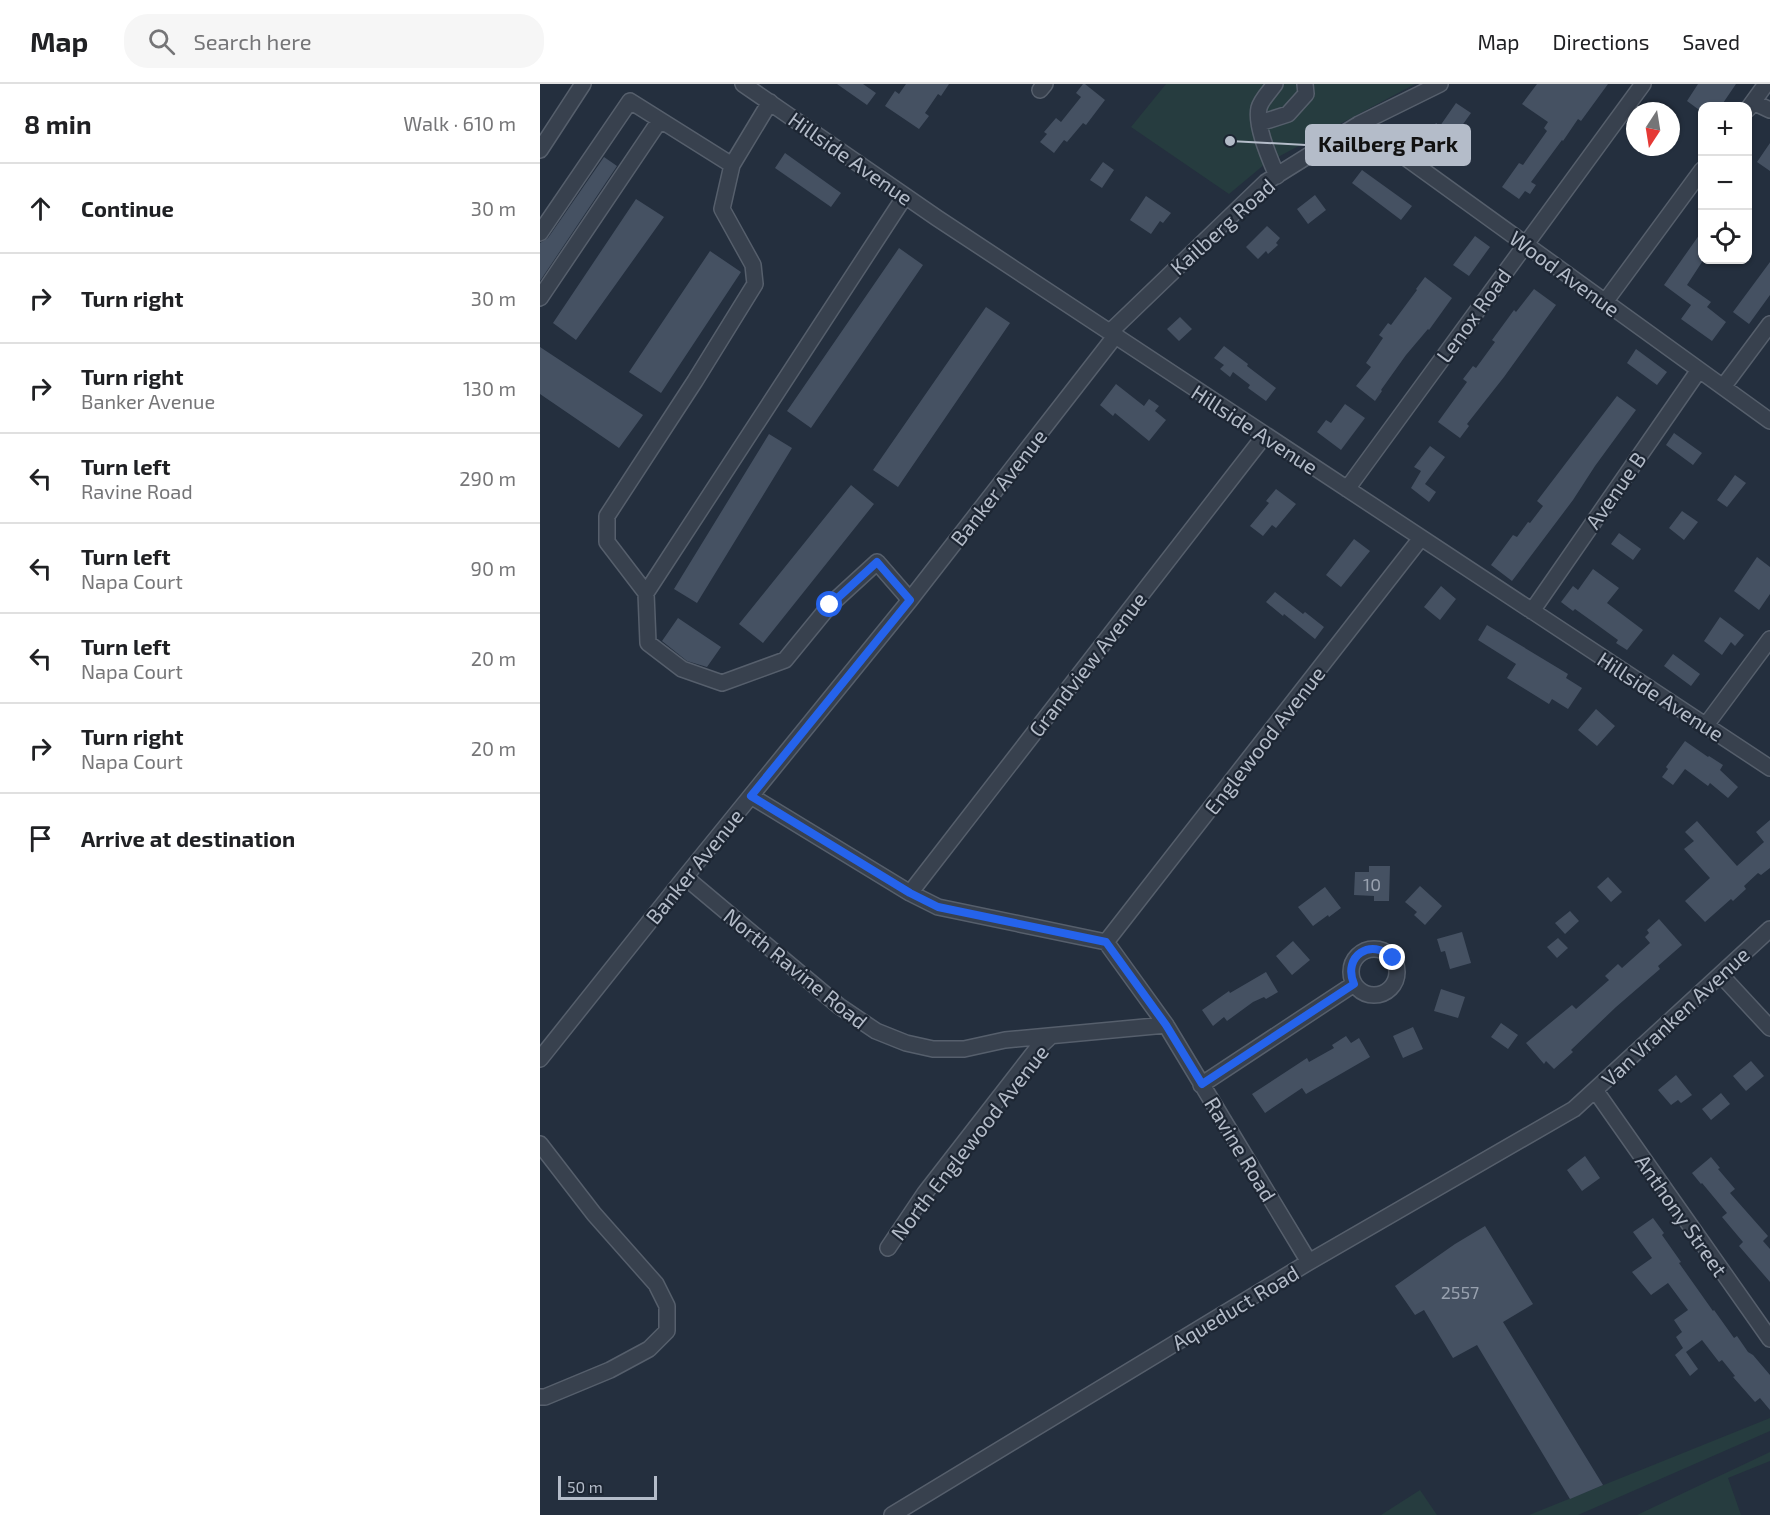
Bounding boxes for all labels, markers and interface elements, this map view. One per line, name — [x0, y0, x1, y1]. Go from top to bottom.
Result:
search box — [124, 14, 544, 68]
text: Map — [30, 24, 88, 58]
icon: search — [145, 25, 178, 58]
text: Search here — [193, 28, 312, 54]
text: Map — [1477, 29, 1520, 54]
text: Directions — [1553, 29, 1649, 54]
text: Saved — [1682, 29, 1740, 54]
north arrow — [1626, 102, 1680, 156]
map controls — [1698, 102, 1752, 264]
button: + — [1698, 102, 1752, 156]
street label: Hillside Avenue — [784, 106, 918, 210]
text: 8 min — [24, 108, 92, 139]
text: Walk · 610 m — [403, 111, 516, 135]
callout: Kailberg Park — [1306, 125, 1470, 165]
text: Kailberg Park — [1318, 130, 1459, 156]
button: − — [1698, 156, 1752, 210]
street label: Kailberg Road — [1165, 173, 1279, 279]
icon: ahead — [24, 192, 57, 225]
text: Continue — [81, 195, 174, 221]
text: 30 m — [471, 196, 516, 220]
button: locate — [1698, 210, 1752, 264]
street label: Wood Avenue — [1505, 225, 1625, 321]
street label: Lenox Road — [1431, 263, 1515, 367]
icon: right — [24, 282, 57, 315]
text: Turn right — [81, 285, 183, 311]
text: 30 m — [471, 286, 516, 310]
text: Turn right — [81, 363, 183, 389]
icon: right — [24, 372, 57, 405]
text: 130 m — [463, 376, 516, 400]
street label: Hillside Avenue — [1187, 379, 1323, 479]
text: Banker Avenue — [81, 389, 215, 413]
street label: Banker Avenue — [945, 424, 1051, 550]
street label: Avenue B — [1580, 447, 1650, 533]
text: Turn left — [81, 453, 170, 479]
icon: left — [24, 462, 57, 495]
text: 290 m — [459, 466, 516, 490]
text: Ravine Road — [81, 479, 193, 503]
text: Turn left — [81, 543, 170, 569]
icon: left — [24, 552, 57, 585]
text: 90 m — [471, 556, 516, 580]
text: Napa Court — [81, 569, 183, 593]
street label: Grandview Avenue — [1023, 587, 1151, 741]
route start — [816, 591, 842, 617]
text: Turn left — [81, 633, 170, 659]
icon: left — [24, 642, 57, 675]
text: 20 m — [471, 646, 516, 670]
street label: Hillside Avenue — [1593, 646, 1729, 746]
text: Napa Court — [81, 659, 183, 683]
street label: Englewood Avenue — [1198, 661, 1330, 819]
text: Turn right — [81, 723, 183, 749]
icon: right — [24, 732, 57, 765]
text: 20 m — [471, 736, 516, 760]
text: Napa Court — [81, 749, 183, 773]
street label: Banker Avenue — [640, 803, 748, 929]
icon: arrive — [24, 822, 57, 855]
text: Arrive at destination — [81, 825, 295, 851]
house number: 10 — [1363, 873, 1381, 895]
street label: North Ravine Road — [719, 902, 873, 1034]
street label: Van Vranken Avenue — [1596, 941, 1754, 1091]
route end — [1379, 944, 1405, 970]
street label: North Englewood Avenue — [885, 1039, 1053, 1245]
street label: Ravine Road — [1200, 1092, 1282, 1206]
street label: Anthony Street — [1631, 1149, 1733, 1281]
street label: Aqueduct Road — [1167, 1259, 1303, 1355]
house number: 2557 — [1441, 1281, 1479, 1303]
scale bar — [558, 1473, 657, 1500]
text: 50 m — [567, 1477, 603, 1496]

